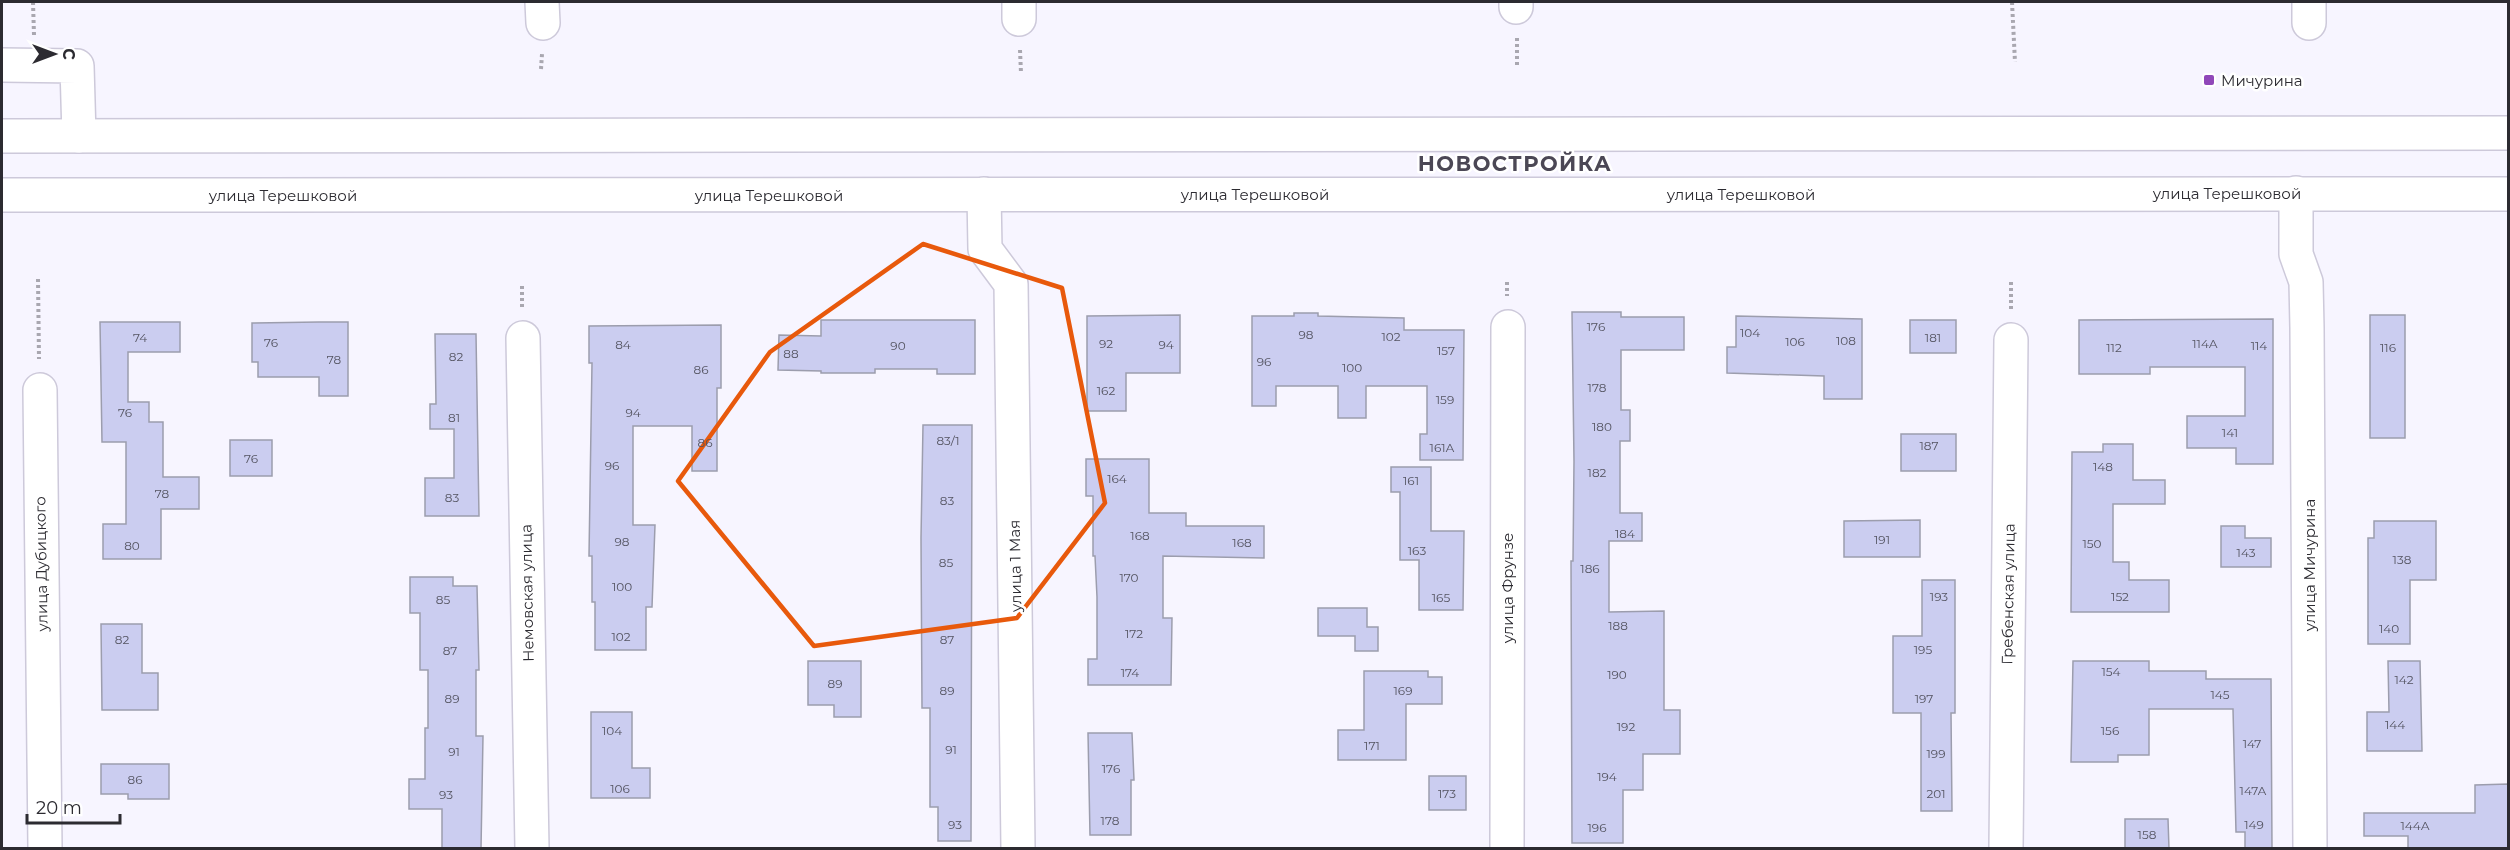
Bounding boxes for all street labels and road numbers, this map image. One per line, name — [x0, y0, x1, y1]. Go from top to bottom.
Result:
street label: улица Терешковой — [2152, 184, 2301, 203]
street label: улица Терешковой — [1180, 185, 1329, 204]
street label: улица Терешковой — [1666, 185, 1815, 204]
street label: улица Терешковой — [208, 186, 357, 205]
street label: улица Терешковой — [694, 186, 843, 205]
street label: улица Дубицкого — [30, 496, 52, 633]
street label: улица Мичурина — [2300, 499, 2319, 632]
street label: улица 1 Мая — [1005, 520, 1025, 613]
street label: Гребенская улица — [1997, 523, 2019, 665]
street label: Немовская улица — [516, 524, 538, 662]
street label: улица Фрунзе — [1498, 533, 1517, 644]

